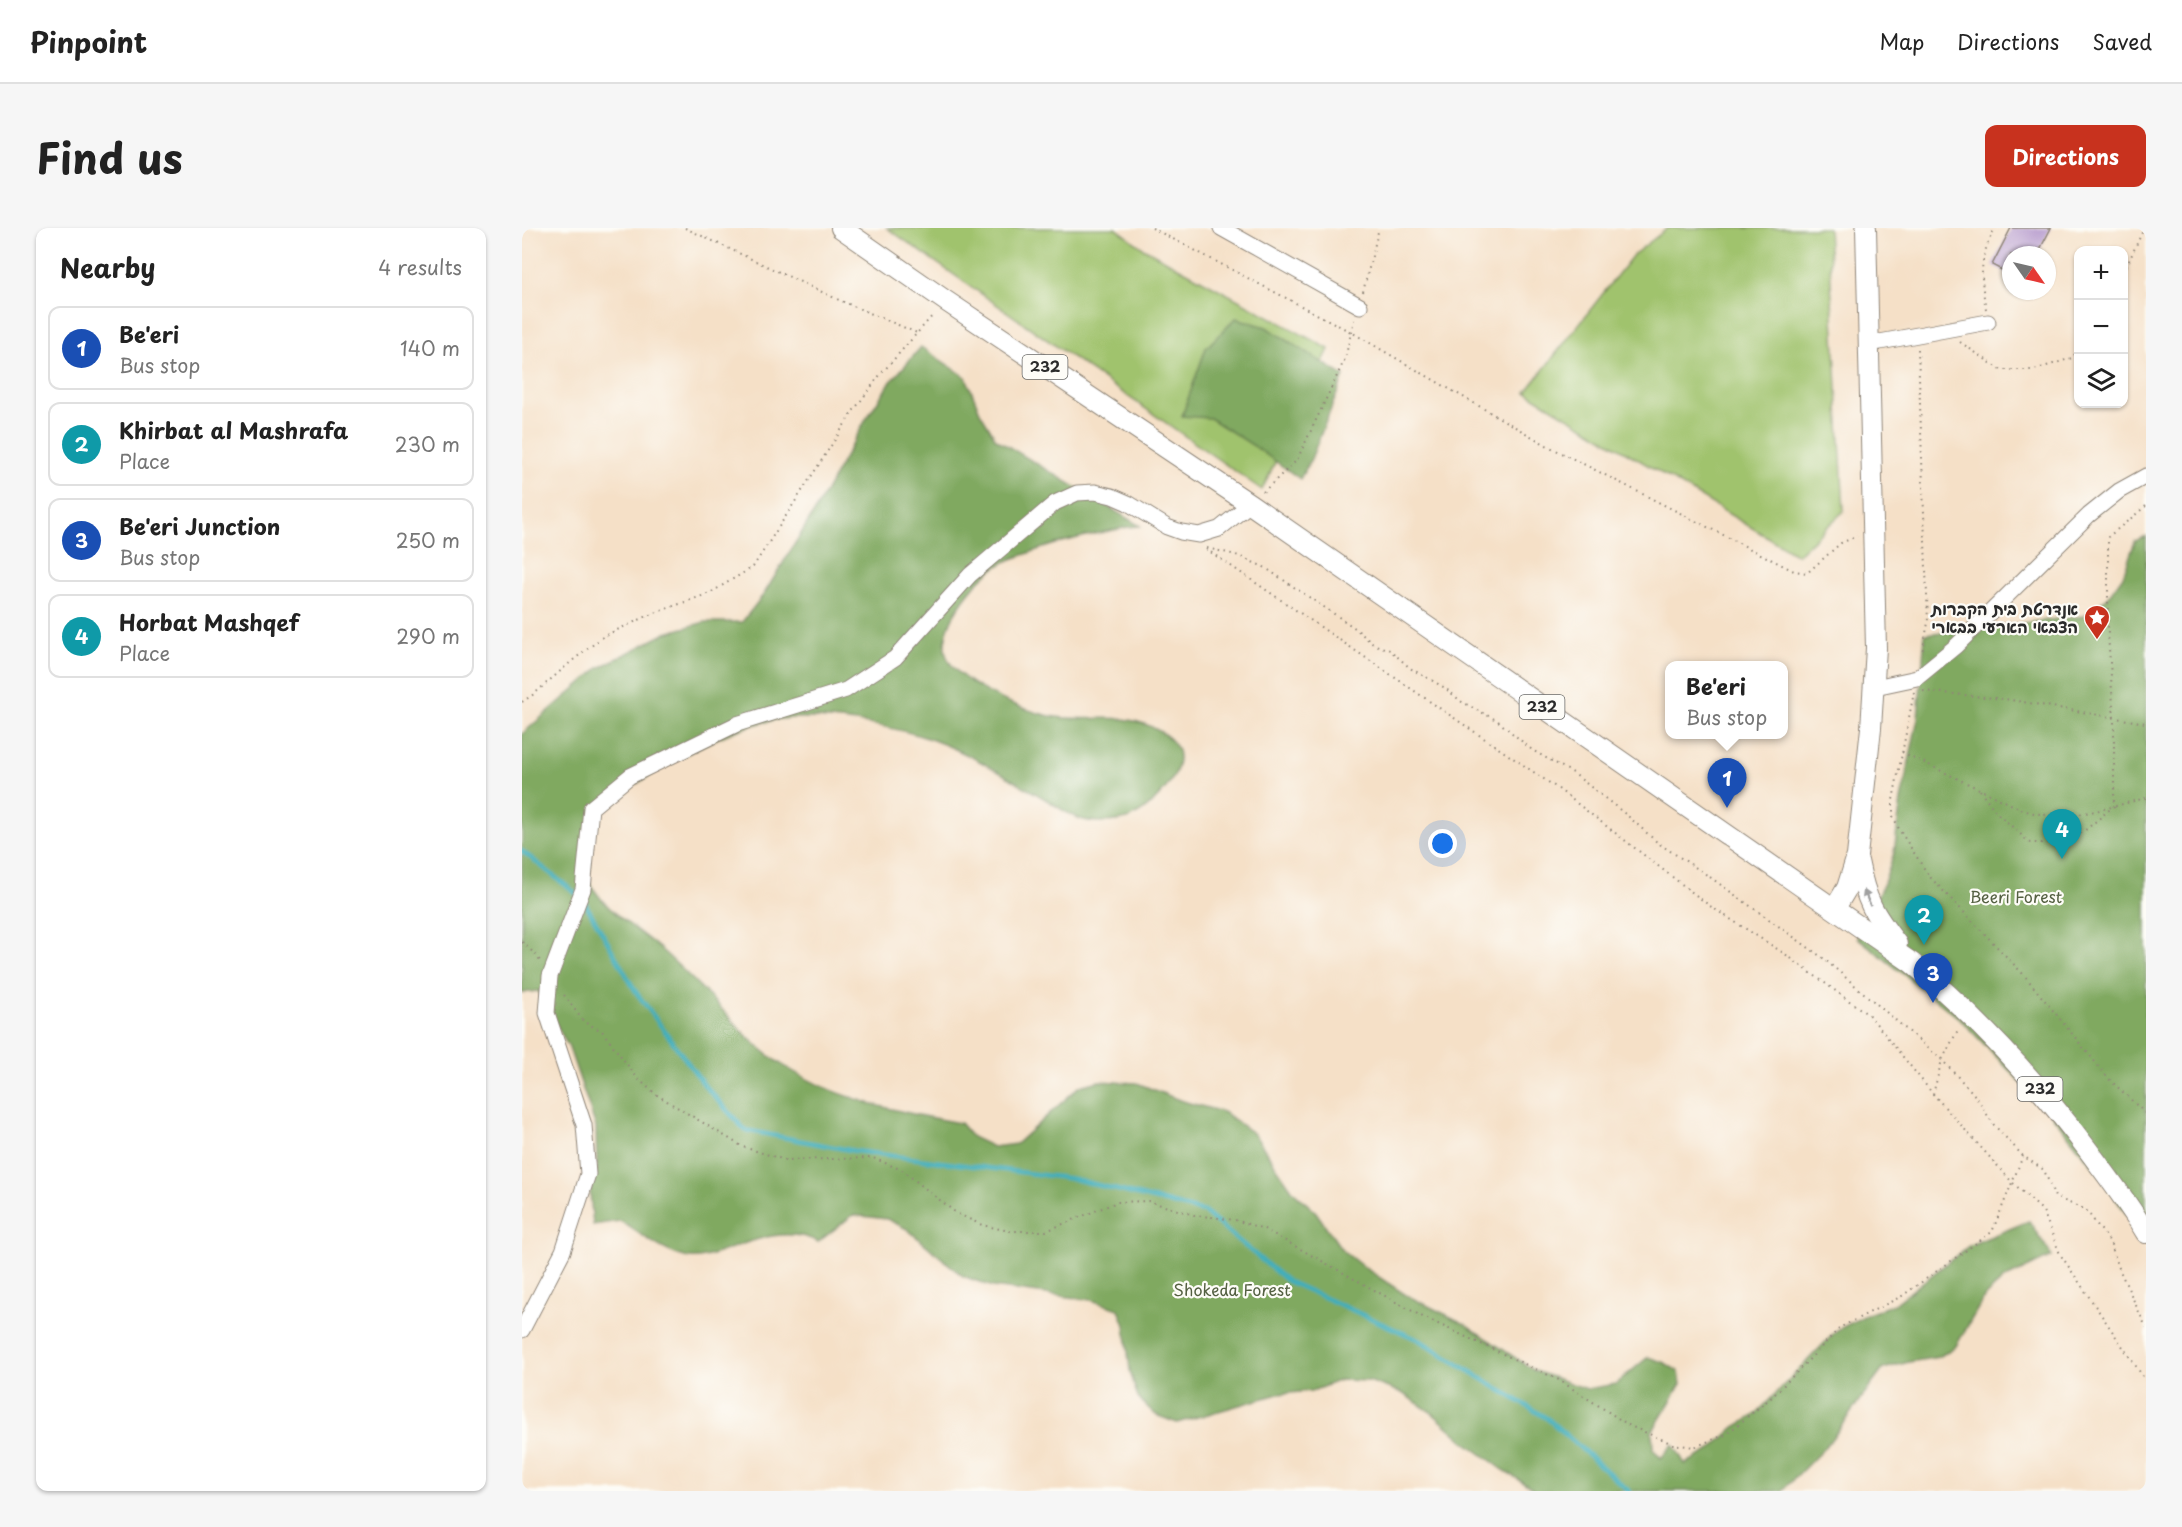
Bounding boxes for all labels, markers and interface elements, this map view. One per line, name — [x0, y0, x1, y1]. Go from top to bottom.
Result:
text: Pinpoint — [30, 20, 147, 63]
text: Map — [1879, 25, 1924, 57]
text: Directions — [1957, 25, 2059, 57]
text: Saved — [2092, 25, 2152, 57]
text: Find us — [36, 125, 183, 188]
button: Directions — [1985, 125, 2146, 187]
north arrow — [2002, 246, 2056, 300]
map controls — [2074, 246, 2128, 408]
button: + — [2074, 246, 2128, 300]
text: Nearby — [60, 248, 155, 287]
text: 4 results — [378, 252, 462, 282]
button: − — [2074, 300, 2128, 354]
text: Be'eri — [119, 317, 179, 350]
text: 1 — [77, 333, 86, 363]
text: 140 m — [400, 333, 460, 363]
text: Bus stop — [119, 350, 200, 380]
button: layers — [2074, 354, 2128, 408]
road number: 232 — [1022, 355, 1068, 379]
text: Khirbat al Mashrafa — [119, 413, 348, 446]
text: 2 — [74, 429, 89, 459]
text: 230 m — [395, 429, 460, 459]
text: Place — [119, 446, 170, 476]
text: Be'eri Junction — [119, 509, 280, 542]
text: 3 — [75, 525, 88, 555]
text: 250 m — [396, 525, 460, 555]
text: Bus stop — [119, 542, 200, 572]
place label: אנדרטת בית הקברות הצבאי הארעי בבארי — [1929, 596, 2078, 638]
place icon: אנדרטת בית הקברות הצבאי הארעי בבארי — [2082, 603, 2112, 641]
text: Horbat Mashqef — [119, 605, 299, 638]
text: 4 — [75, 621, 88, 651]
text: 290 m — [396, 621, 460, 651]
text: Place — [119, 638, 170, 668]
popup — [1665, 661, 1788, 739]
text: Be'eri — [1686, 669, 1746, 702]
road number: 232 — [1520, 695, 1564, 719]
text: Bus stop — [1686, 702, 1767, 732]
pin: 1 — [1708, 758, 1746, 808]
pin: 4 — [2042, 810, 2082, 859]
your location — [1428, 829, 1457, 858]
park label: Beeri Forest — [1970, 884, 2062, 908]
one-way arrow — [1862, 888, 1872, 906]
pin: 2 — [1904, 896, 1944, 945]
pin: 3 — [1914, 954, 1952, 1003]
road number: 232 — [2018, 1077, 2062, 1101]
park label: Shokeda Forest — [1173, 1277, 1291, 1301]

